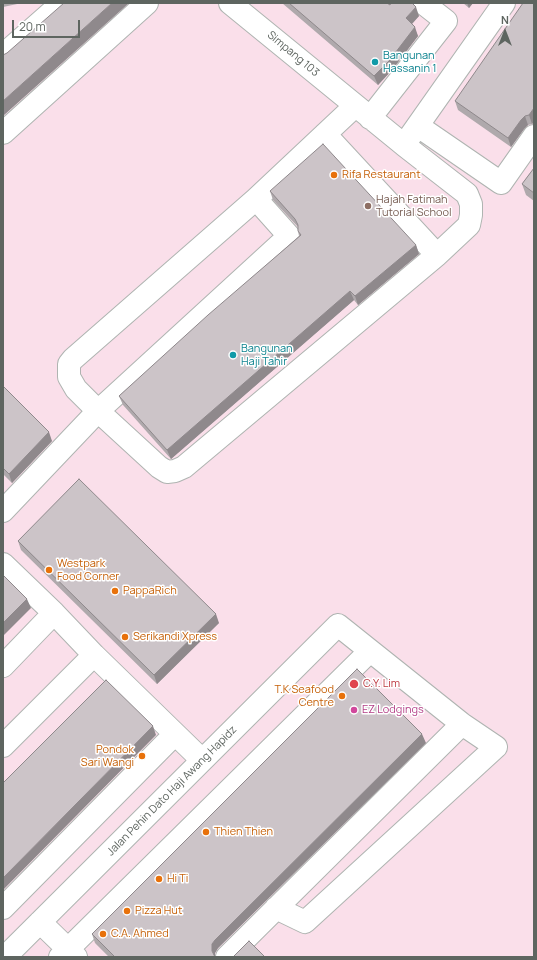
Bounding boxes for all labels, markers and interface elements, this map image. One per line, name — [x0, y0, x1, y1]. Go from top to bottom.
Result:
scale bar — [14, 12, 82, 38]
north arrow — [485, 12, 525, 52]
text: N — [501, 12, 509, 27]
text: 20 m — [19, 18, 46, 35]
street label: Simpang 103 — [264, 28, 322, 80]
place label: Bangunan Hassanin 1 — [383, 49, 436, 75]
marker: Bangunan Hassanin 1 — [370, 57, 380, 67]
place label: Rifa Restaurant — [342, 168, 421, 182]
marker: Rifa Restaurant — [329, 170, 339, 180]
place label: Hajah Fatimah Tutorial School — [376, 193, 452, 219]
marker: Hajah Fatimah Tutorial School — [363, 201, 373, 211]
place label: Bangunan Haji Tahir — [241, 342, 293, 368]
marker: Bangunan Haji Tahir — [228, 350, 238, 360]
place label: Westpark Food Corner — [57, 557, 119, 583]
marker: Westpark Food Corner — [44, 565, 54, 575]
place label: PappaRich — [123, 584, 177, 598]
marker: PappaRich — [110, 586, 120, 596]
place label: Serikandi Xpress — [133, 630, 217, 644]
marker: Serikandi Xpress — [120, 632, 130, 642]
place label: C.Y. Lim — [363, 677, 400, 691]
marker: C.Y. Lim — [348, 678, 360, 690]
place label: T.K Seafood Centre — [275, 683, 334, 709]
marker: T.K Seafood Centre — [337, 691, 347, 701]
place label: EZ Lodgings — [362, 703, 424, 717]
marker: EZ Lodgings — [349, 705, 359, 715]
street label: Jalan Pehin Dato Haji Awang Hapidz — [104, 723, 240, 859]
place label: Pondok Sari Wangi — [81, 743, 134, 769]
marker: Pondok Sari Wangi — [137, 751, 147, 761]
place label: Thien Thien — [214, 825, 273, 839]
marker: Thien Thien — [201, 827, 211, 837]
place label: Hi Ti — [167, 872, 188, 886]
marker: Hi Ti — [154, 874, 164, 884]
place label: Pizza Hut — [135, 904, 182, 918]
marker: Pizza Hut — [122, 906, 132, 916]
place label: C.A. Ahmed — [111, 927, 169, 941]
marker: C.A. Ahmed — [98, 929, 108, 939]

